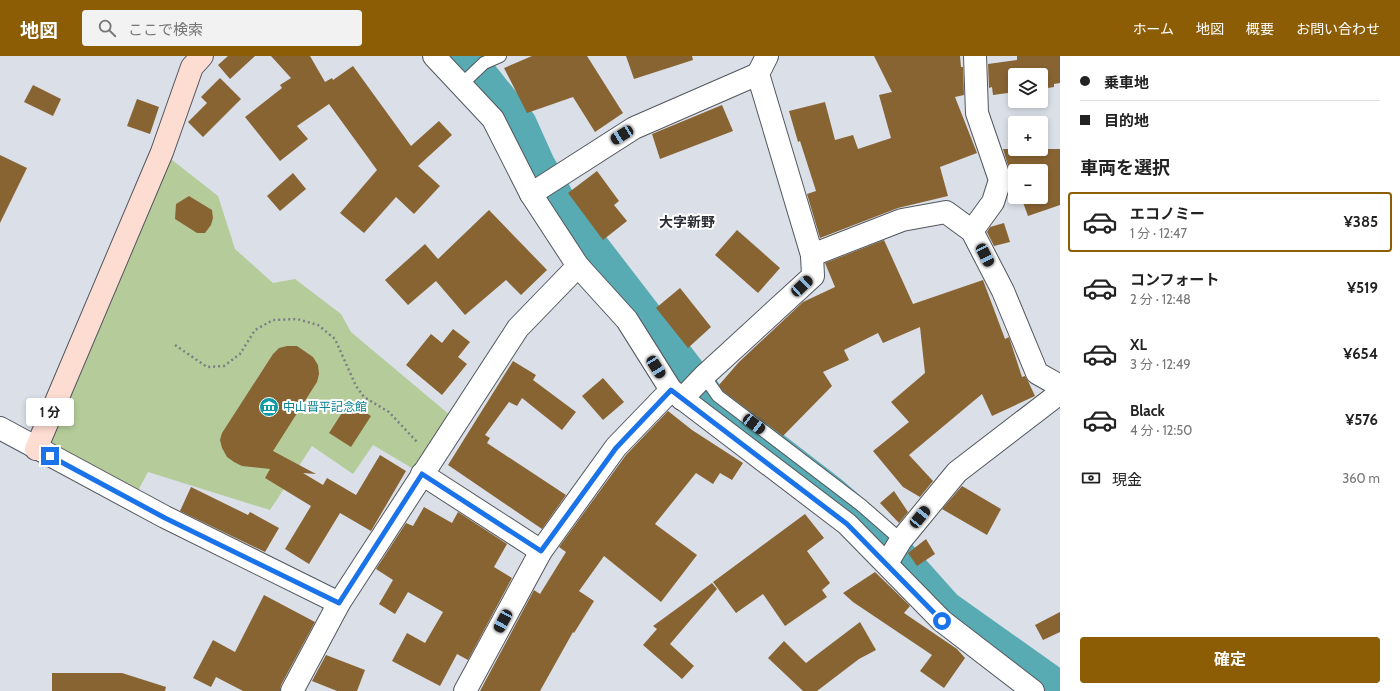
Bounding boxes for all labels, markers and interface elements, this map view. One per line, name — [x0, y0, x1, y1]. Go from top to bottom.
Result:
search box — [82, 10, 362, 46]
icon: search — [96, 17, 118, 39]
text: 地図 — [20, 19, 58, 42]
text: ホーム — [1132, 20, 1174, 38]
text: 地図 — [1196, 20, 1224, 38]
text: 概要 — [1246, 20, 1274, 38]
text: お問い合わせ — [1296, 20, 1380, 38]
text: ここで検索 — [128, 21, 203, 39]
map controls — [1008, 68, 1048, 204]
button: layers — [1008, 68, 1048, 108]
text: 乗車地 — [1104, 74, 1149, 92]
text: 目的地 — [1104, 112, 1149, 130]
button: + — [1008, 116, 1048, 156]
car — [609, 124, 635, 146]
text: 車両を選択 — [1080, 157, 1170, 179]
button: − — [1008, 164, 1048, 204]
icon: car — [1082, 204, 1118, 240]
text: エコノミー — [1130, 205, 1205, 223]
district label: 大字新野 — [659, 213, 715, 231]
text: ¥385 — [1344, 213, 1378, 231]
text: 1 分 · 12:47 — [1130, 225, 1187, 241]
car — [974, 242, 996, 268]
icon: car — [1082, 270, 1118, 306]
text: コンフォート — [1130, 271, 1220, 289]
car — [789, 273, 815, 299]
text: ¥519 — [1347, 279, 1378, 297]
text: 2 分 · 12:48 — [1130, 291, 1191, 307]
icon: car — [1082, 336, 1118, 372]
text: XL — [1130, 336, 1147, 354]
text: ¥654 — [1343, 345, 1378, 363]
car — [645, 354, 667, 380]
text: 3 分 · 12:49 — [1130, 356, 1191, 372]
museum icon: 中山晋平記念館 — [258, 396, 280, 418]
callout: 1 分 — [26, 398, 74, 426]
place label: 中山晋平記念館 — [283, 399, 367, 414]
icon: car — [1082, 402, 1118, 438]
text: Black — [1130, 402, 1165, 420]
text: 1 分 — [40, 404, 60, 420]
text: ¥576 — [1345, 411, 1378, 429]
car — [741, 412, 767, 436]
text: 4 分 · 12:50 — [1130, 422, 1192, 438]
route end — [41, 447, 59, 465]
icon: cash — [1080, 467, 1102, 489]
text: 360 m — [1342, 470, 1380, 486]
text: 現金 — [1112, 471, 1142, 489]
car — [908, 504, 932, 530]
car — [492, 608, 514, 634]
route start — [933, 612, 951, 630]
button: 確定 — [1080, 637, 1380, 683]

